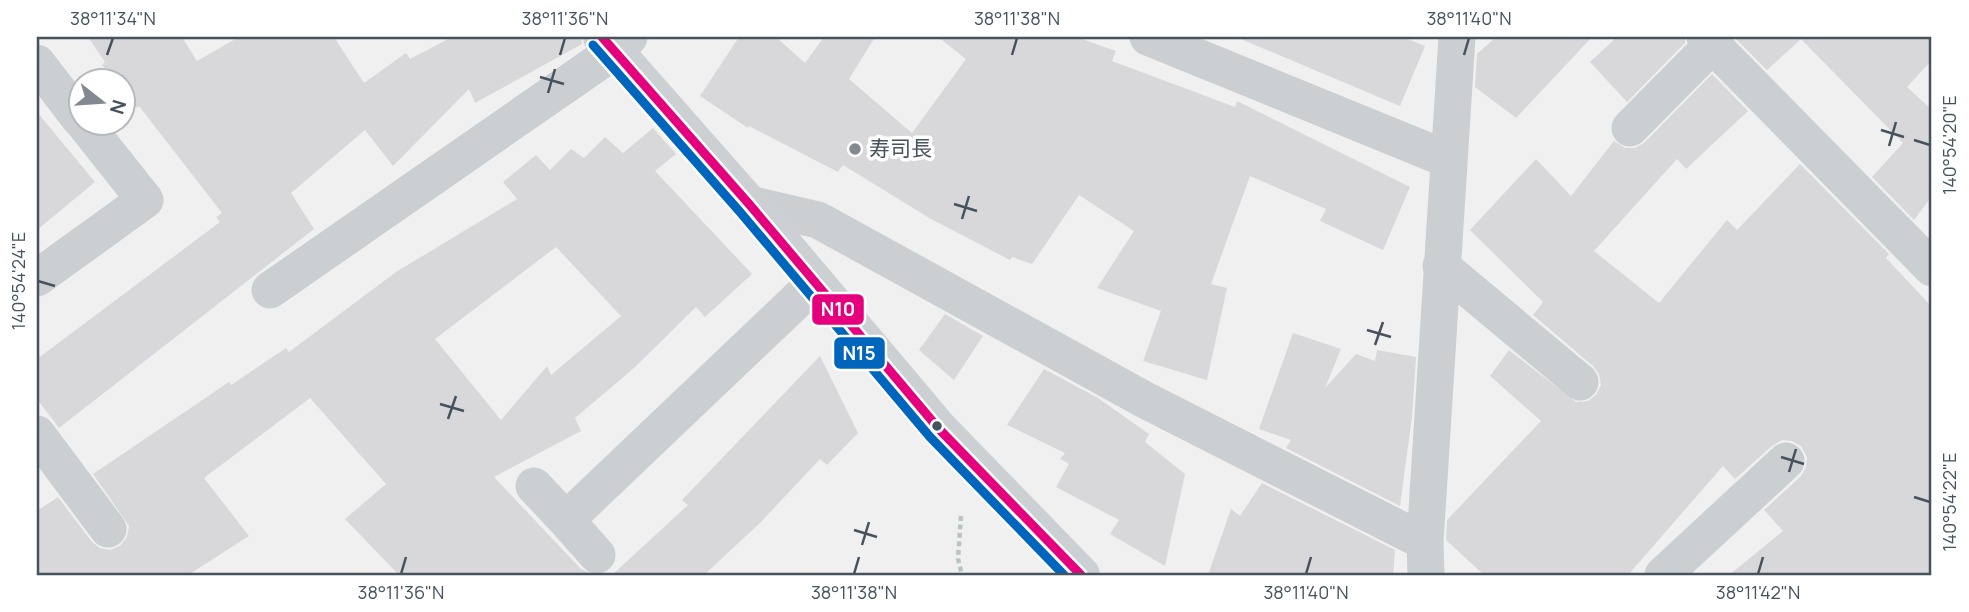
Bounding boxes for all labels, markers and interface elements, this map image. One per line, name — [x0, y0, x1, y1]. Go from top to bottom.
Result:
text: 38°11'34"N — [70, 6, 156, 30]
text: 38°11'36"N — [522, 6, 608, 30]
text: 38°11'38"N — [974, 6, 1060, 30]
text: 38°11'40"N — [1426, 6, 1512, 30]
north arrow — [66, 66, 136, 136]
text: 140°54'20"E — [1937, 95, 1961, 195]
text: N — [104, 97, 133, 117]
place label: 寿司長 — [869, 134, 932, 162]
marker: 寿司長 — [847, 141, 863, 157]
text: 140°54'24"E — [6, 232, 30, 330]
line badge: N10 — [811, 293, 865, 326]
text: N10 — [821, 296, 855, 322]
line badge: N15 — [833, 336, 886, 370]
text: N15 — [842, 340, 876, 366]
unlabelled marker — [930, 419, 944, 433]
text: 140°54'22"E — [1937, 453, 1961, 551]
text: 38°11'36"N — [358, 580, 444, 604]
text: 38°11'38"N — [811, 580, 897, 604]
text: 38°11'40"N — [1263, 580, 1349, 604]
text: 38°11'42"N — [1716, 580, 1800, 604]

